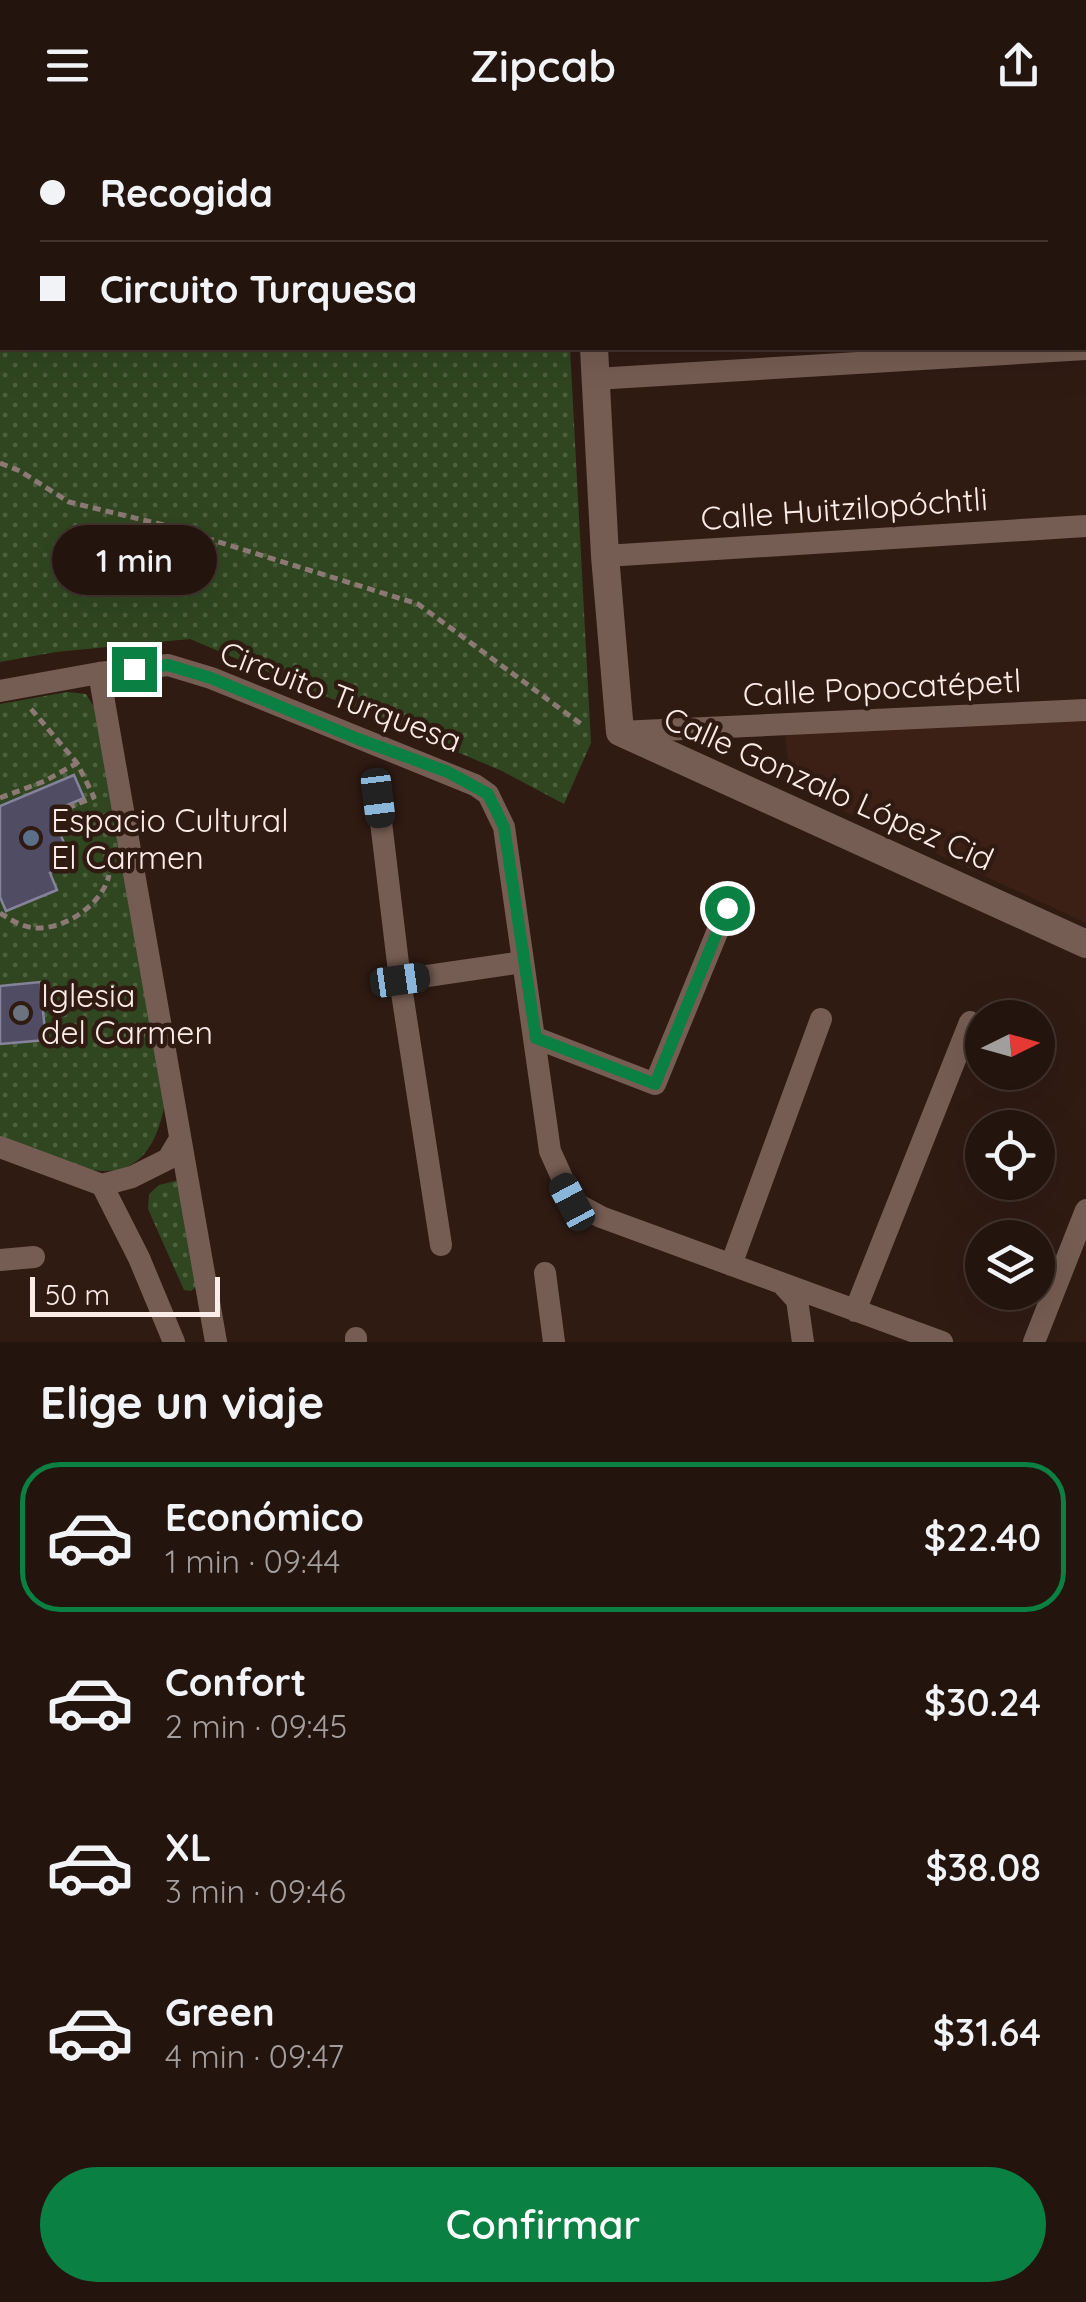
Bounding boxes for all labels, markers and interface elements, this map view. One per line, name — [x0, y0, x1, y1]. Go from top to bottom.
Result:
text: Zipcab — [470, 37, 616, 93]
icon: menu — [40, 38, 95, 93]
icon: share — [991, 38, 1046, 93]
text: Recogida — [100, 169, 273, 217]
text: Circuito Turquesa — [100, 265, 417, 313]
street label: Calle Huitzilopóchtli — [699, 478, 989, 538]
callout: 1 min — [52, 524, 216, 594]
text: 1 min — [96, 540, 173, 580]
street label: Circuito Turquesa — [215, 632, 467, 760]
route end — [112, 647, 157, 692]
street label: Calle Popocatépetl — [742, 660, 1022, 714]
street label: Calle Gonzalo López Cid — [658, 697, 1000, 879]
car — [359, 766, 397, 830]
place label: Espacio Cultural El Carmen — [51, 800, 289, 877]
marker: Espacio Cultural El Carmen — [20, 827, 42, 849]
route start — [705, 886, 750, 931]
car — [368, 961, 432, 999]
place label: Iglesia del Carmen — [41, 975, 213, 1052]
north arrow — [965, 1000, 1055, 1090]
map controls — [965, 1000, 1055, 1310]
marker: Iglesia del Carmen — [10, 1002, 32, 1024]
button: locate — [965, 1110, 1055, 1200]
car — [545, 1168, 599, 1236]
button: layers — [965, 1220, 1055, 1310]
scale bar — [30, 1272, 220, 1316]
text: 50 m — [45, 1277, 110, 1312]
text: Elige un viaje — [40, 1374, 324, 1430]
icon: car — [45, 1492, 135, 1582]
text: Económico — [165, 1493, 364, 1541]
text: $22.40 — [924, 1513, 1041, 1561]
text: 1 min · 09:44 — [165, 1541, 340, 1581]
icon: car — [45, 1657, 135, 1747]
text: Confort — [165, 1658, 306, 1706]
text: $30.24 — [924, 1678, 1041, 1726]
text: 2 min · 09:45 — [165, 1706, 347, 1746]
icon: car — [45, 1822, 135, 1912]
text: XL — [165, 1823, 211, 1871]
text: $38.08 — [925, 1843, 1041, 1891]
text: 3 min · 09:46 — [165, 1871, 346, 1911]
icon: car — [45, 1987, 135, 2077]
text: Green — [165, 1988, 275, 2036]
text: $31.64 — [933, 2008, 1041, 2056]
text: 4 min · 09:47 — [165, 2036, 344, 2076]
button: Confirmar — [40, 2167, 1046, 2282]

